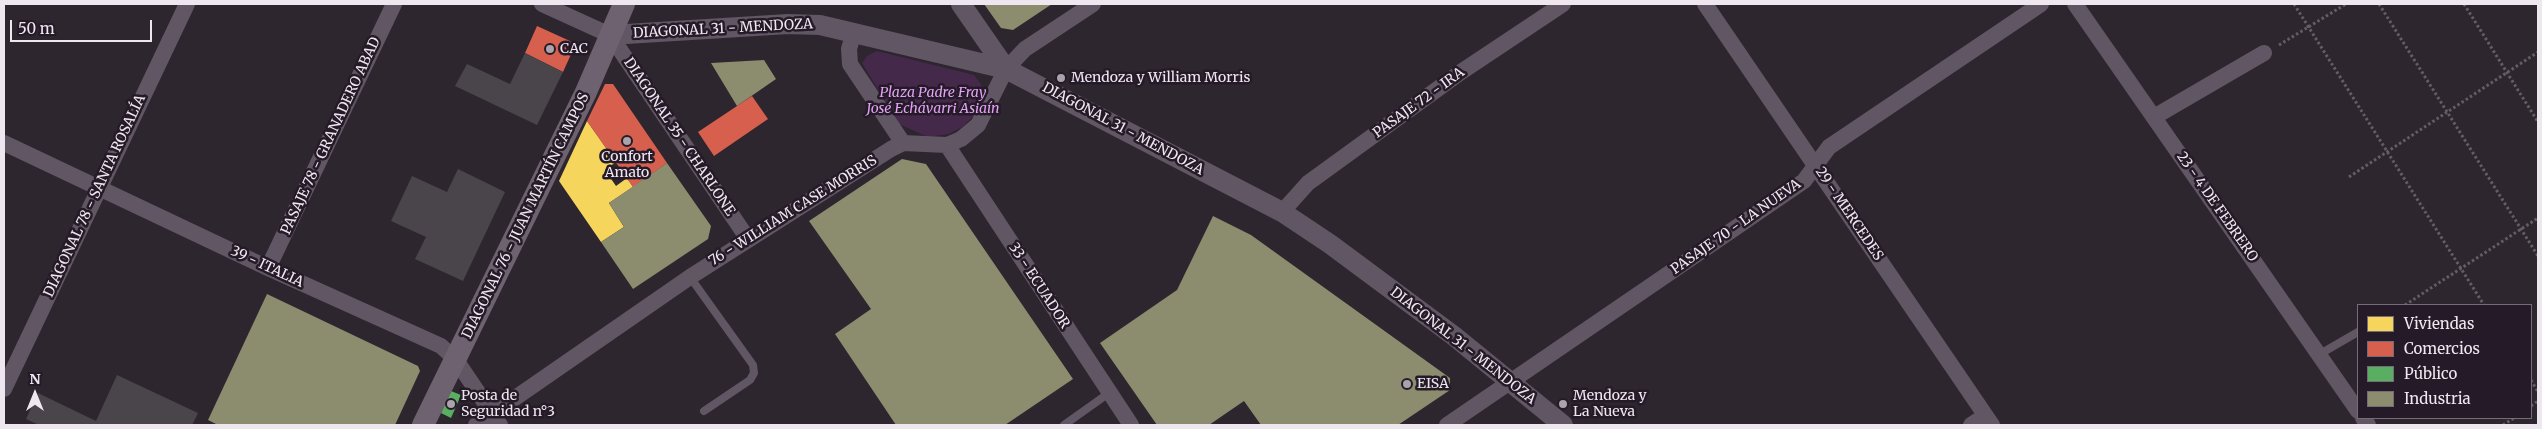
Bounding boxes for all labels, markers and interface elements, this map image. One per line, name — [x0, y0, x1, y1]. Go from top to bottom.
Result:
scale bar — [12, 10, 155, 42]
street label: DIAGONAL 31 - MENDOZA — [633, 16, 813, 42]
text: 50 m — [18, 19, 55, 38]
street label: PASAJE 78 - GRANADERO ABAD — [278, 35, 384, 237]
place label: CAC — [560, 41, 588, 57]
marker: CAC — [544, 43, 556, 55]
street label: DIAGONAL 35 - CHARLONE — [620, 55, 738, 219]
street label: PASAJE 72 - IRA — [1370, 64, 1468, 142]
place label: Mendoza y William Morris — [1071, 70, 1250, 86]
marker: Mendoza y William Morris — [1055, 72, 1067, 84]
street label: DIAGONAL 31 - MENDOZA — [1039, 79, 1207, 179]
park label: Plaza Padre Fray José Echávarri Asiaín — [866, 85, 1000, 118]
street label: DIAGONAL 76 - JUAN MARTÍN CAMPOS — [459, 90, 593, 342]
street label: DIAGONAL 78 - SANTA ROSALÍA — [41, 92, 149, 300]
marker: Confort Amato — [621, 135, 633, 147]
place label: Confort Amato — [601, 149, 653, 182]
street label: 23 - 4 DE FEBRERO — [2173, 149, 2261, 265]
street label: 76 - WILLIAM CASE MORRIS — [706, 152, 880, 270]
street label: 29 - MERCEDES — [1812, 164, 1886, 264]
street label: PASAJE 70 - LA NUEVA — [1668, 176, 1804, 278]
street label: 33 - ECUADOR — [1005, 240, 1073, 332]
street label: 39 - ITALIA — [228, 243, 306, 291]
street label: DIAGONAL 31 - MENDOZA — [1387, 284, 1539, 408]
legend — [2357, 304, 2532, 419]
text: Viviendas — [2404, 314, 2474, 333]
text: Comercios — [2404, 339, 2480, 358]
text: Público — [2404, 364, 2457, 383]
north arrow — [10, 369, 60, 419]
text: N — [29, 370, 41, 388]
place label: EISA — [1417, 376, 1449, 392]
marker: EISA — [1401, 378, 1413, 390]
place label: Posta de Seguridad n°3 — [461, 388, 555, 421]
place label: Mendoza y La Nueva — [1573, 388, 1647, 421]
text: Industria — [2404, 389, 2471, 408]
marker: Posta de Seguridad n°3 — [445, 398, 457, 410]
marker: Mendoza y La Nueva — [1557, 398, 1569, 410]

